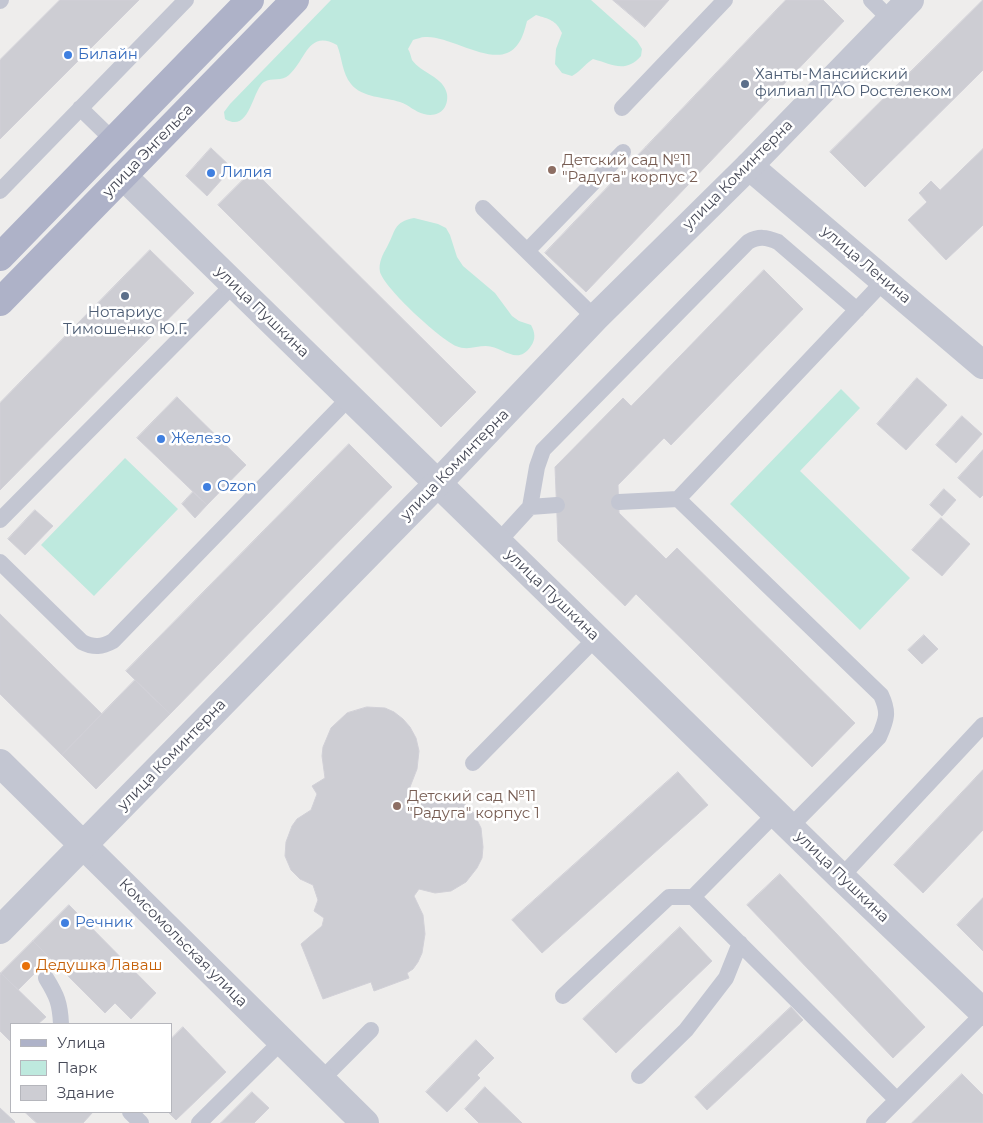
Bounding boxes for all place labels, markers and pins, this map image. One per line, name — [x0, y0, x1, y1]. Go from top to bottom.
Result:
place label: Билайн — [78, 46, 138, 64]
marker: Билайн — [62, 49, 74, 61]
place label: Ханты-Мансийский филиал ПАО Ростелеком — [755, 66, 952, 101]
marker: Ханты-Мансийский филиал ПАО Ростелеком — [739, 78, 751, 90]
place label: Детский сад №11 "Радуга" корпус 2 — [562, 152, 698, 187]
place label: Лилия — [221, 164, 272, 182]
marker: Детский сад №11 "Радуга" корпус 2 — [546, 164, 558, 176]
marker: Лилия — [205, 167, 217, 179]
marker: Нотариус Тимошенко Ю.Г. — [119, 290, 131, 302]
place label: Нотариус Тимошенко Ю.Г. — [63, 304, 187, 339]
place label: Железо — [171, 430, 231, 448]
marker: Железо — [155, 433, 167, 445]
place label: Ozon — [217, 478, 257, 496]
marker: Ozon — [201, 481, 213, 493]
place label: Детский сад №11 "Радуга" корпус 1 — [407, 788, 540, 823]
marker: Детский сад №11 "Радуга" корпус 1 — [391, 800, 403, 812]
place label: Речник — [75, 914, 133, 932]
marker: Речник — [59, 917, 71, 929]
place label: Дедушка Лаваш — [36, 957, 162, 975]
marker: Дедушка Лаваш — [20, 960, 32, 972]

